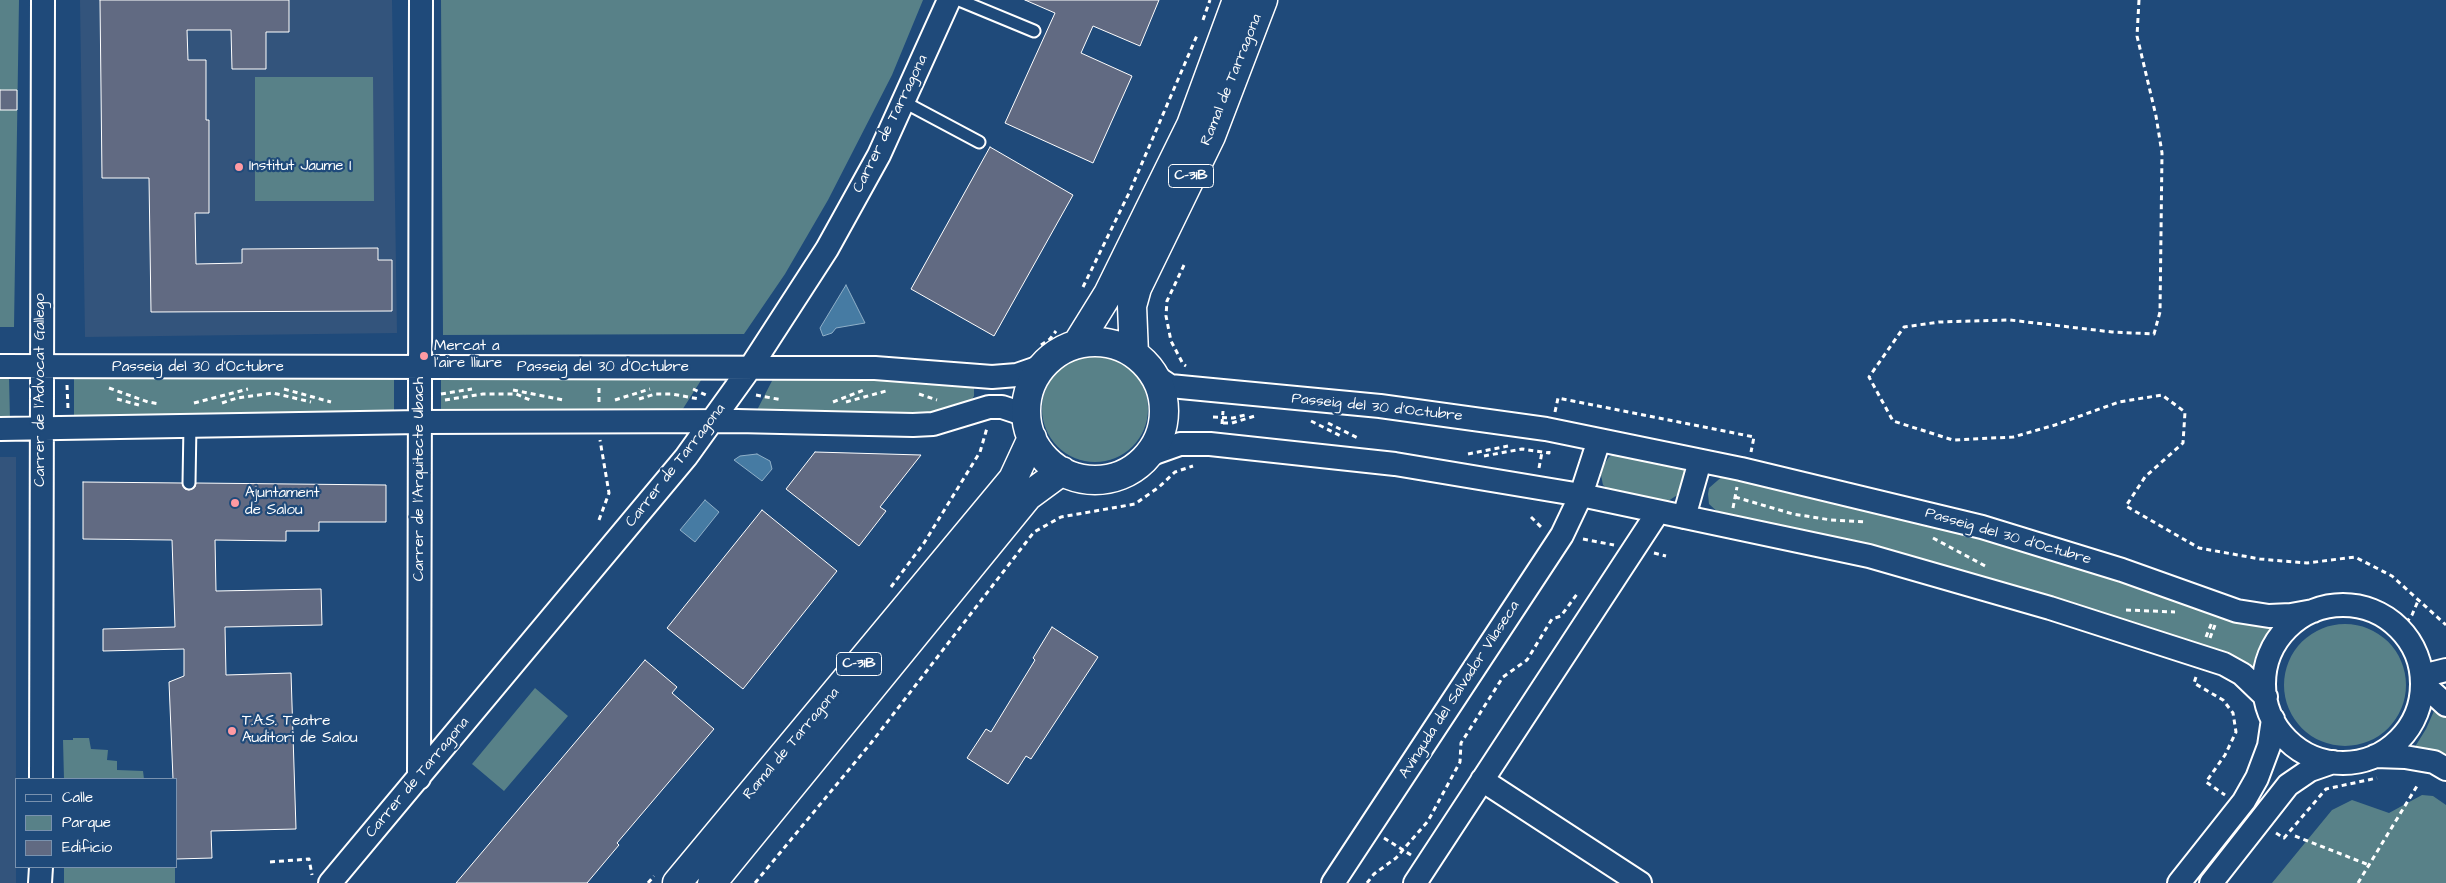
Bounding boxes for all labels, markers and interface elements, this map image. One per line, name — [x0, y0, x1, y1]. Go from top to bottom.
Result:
street label: Ramal de Tarragona — [1197, 12, 1267, 148]
street label: Carrer de Tarragona — [850, 52, 932, 196]
place label: Institut Jaume I — [249, 158, 352, 176]
marker: Institut Jaume I — [233, 161, 245, 173]
road number: C-31B — [1168, 165, 1214, 188]
street label: Carrer de l'Advocat Gallego — [32, 293, 50, 487]
place label: Mercat a l'aire lliure — [434, 338, 502, 373]
marker: Mercat a l'aire lliure — [418, 350, 430, 362]
street label: Passeig del 30 d'Octubre — [112, 359, 284, 377]
street label: Passeig del 30 d'Octubre — [517, 359, 689, 377]
street label: Carrer de l'Arquitecte Ubach — [411, 377, 429, 581]
street label: Passeig del 30 d'Octubre — [1291, 390, 1463, 426]
street label: Carrer de Tarragona — [622, 401, 730, 531]
place label: Ajuntament de Salou — [245, 485, 319, 520]
marker: Ajuntament de Salou — [229, 497, 241, 509]
street label: Passeig del 30 d'Octubre — [1923, 505, 2093, 569]
street label: Avinguda del Salvador Vilaseca — [1396, 598, 1524, 782]
road number: C-31B — [836, 652, 882, 676]
street label: Ramal de Tarragona — [740, 684, 844, 804]
place label: T.A.S. Teatre Auditori de Salou — [242, 713, 358, 748]
street label: Carrer de Tarragona — [362, 714, 474, 842]
marker: T.A.S. Teatre Auditori de Salou — [226, 725, 238, 737]
legend — [15, 778, 178, 868]
text: Calle — [62, 787, 93, 808]
text: Parque — [62, 812, 111, 833]
text: Edificio — [62, 837, 112, 858]

